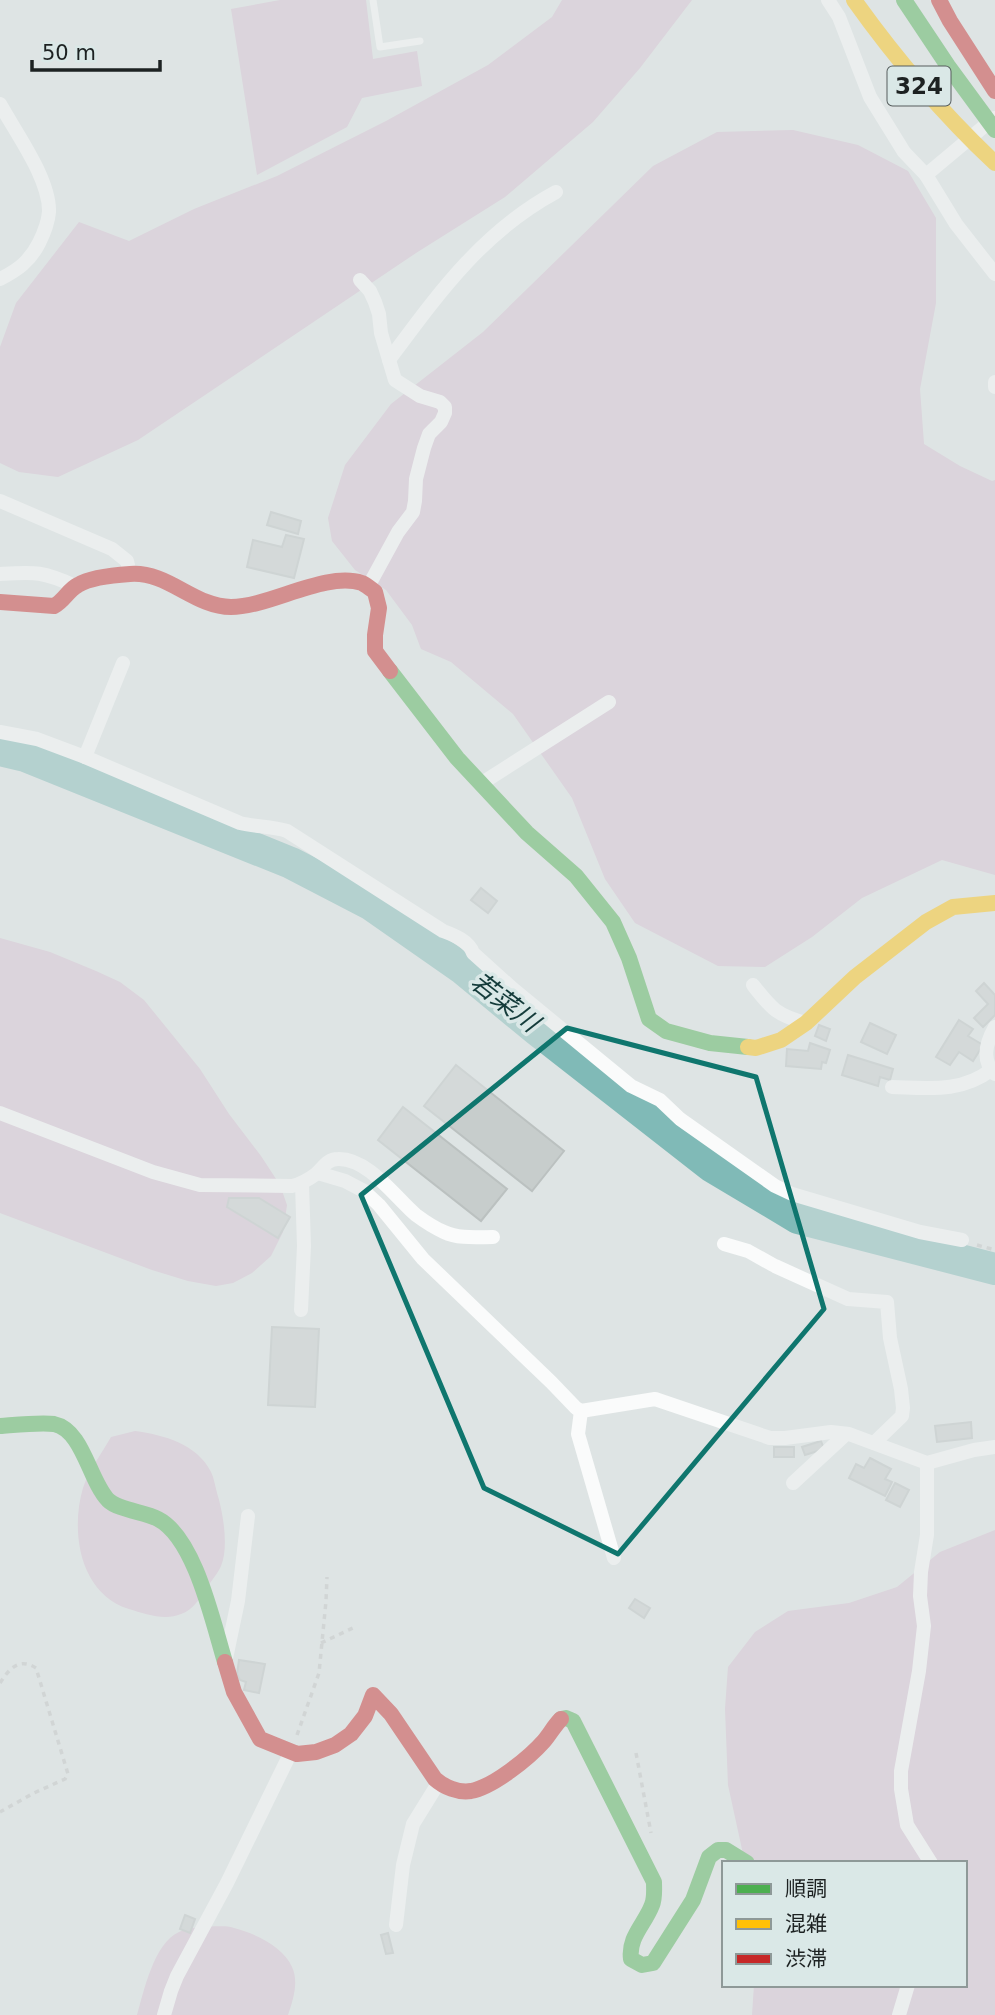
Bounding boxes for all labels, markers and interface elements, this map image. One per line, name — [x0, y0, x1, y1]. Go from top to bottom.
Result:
scale bar — [32, 28, 159, 72]
text: 50 m — [42, 41, 96, 65]
road number: 324 — [888, 66, 950, 106]
water label: 若菜川 — [465, 966, 547, 1040]
legend — [722, 1861, 967, 1987]
text: 順調 — [785, 1877, 827, 1901]
text: 混雑 — [785, 1912, 827, 1936]
text: 渋滞 — [785, 1947, 827, 1971]

